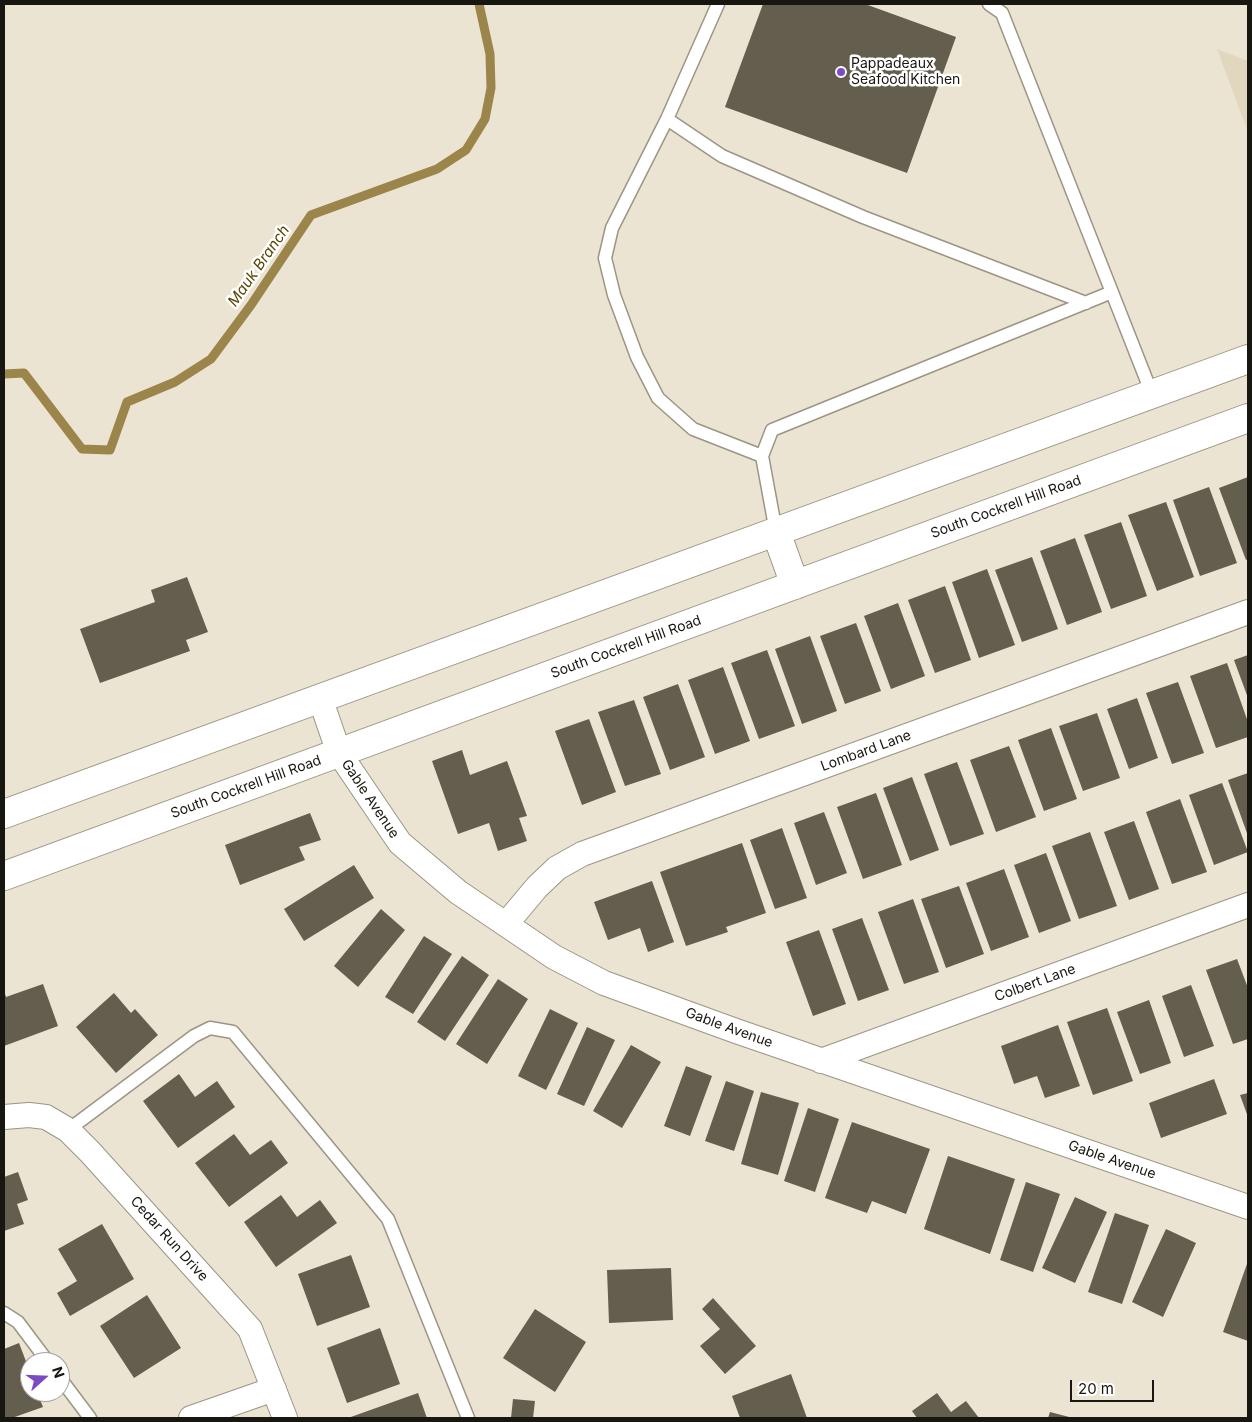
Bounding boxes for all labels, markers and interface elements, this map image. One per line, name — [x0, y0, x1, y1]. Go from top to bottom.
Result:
place label: Pappadeaux Seafood Kitchen — [851, 56, 960, 88]
marker: Pappadeaux Seafood Kitchen — [835, 66, 847, 78]
water label: Mauk Branch — [224, 222, 294, 310]
street label: South Cockrell Hill Road — [928, 472, 1084, 542]
street label: South Cockrell Hill Road — [548, 612, 704, 682]
street label: Lombard Lane — [819, 727, 913, 775]
street label: South Cockrell Hill Road — [168, 752, 324, 822]
street label: Gable Avenue — [337, 756, 403, 842]
street label: Colbert Lane — [992, 961, 1078, 1005]
street label: Gable Avenue — [683, 1004, 775, 1052]
street label: Gable Avenue — [1066, 1137, 1158, 1183]
street label: Cedar Run Drive — [127, 1193, 211, 1285]
north arrow — [20, 1352, 70, 1402]
text: N — [49, 1364, 68, 1380]
scale bar — [1072, 1370, 1156, 1402]
text: 20 m — [1078, 1379, 1114, 1398]

